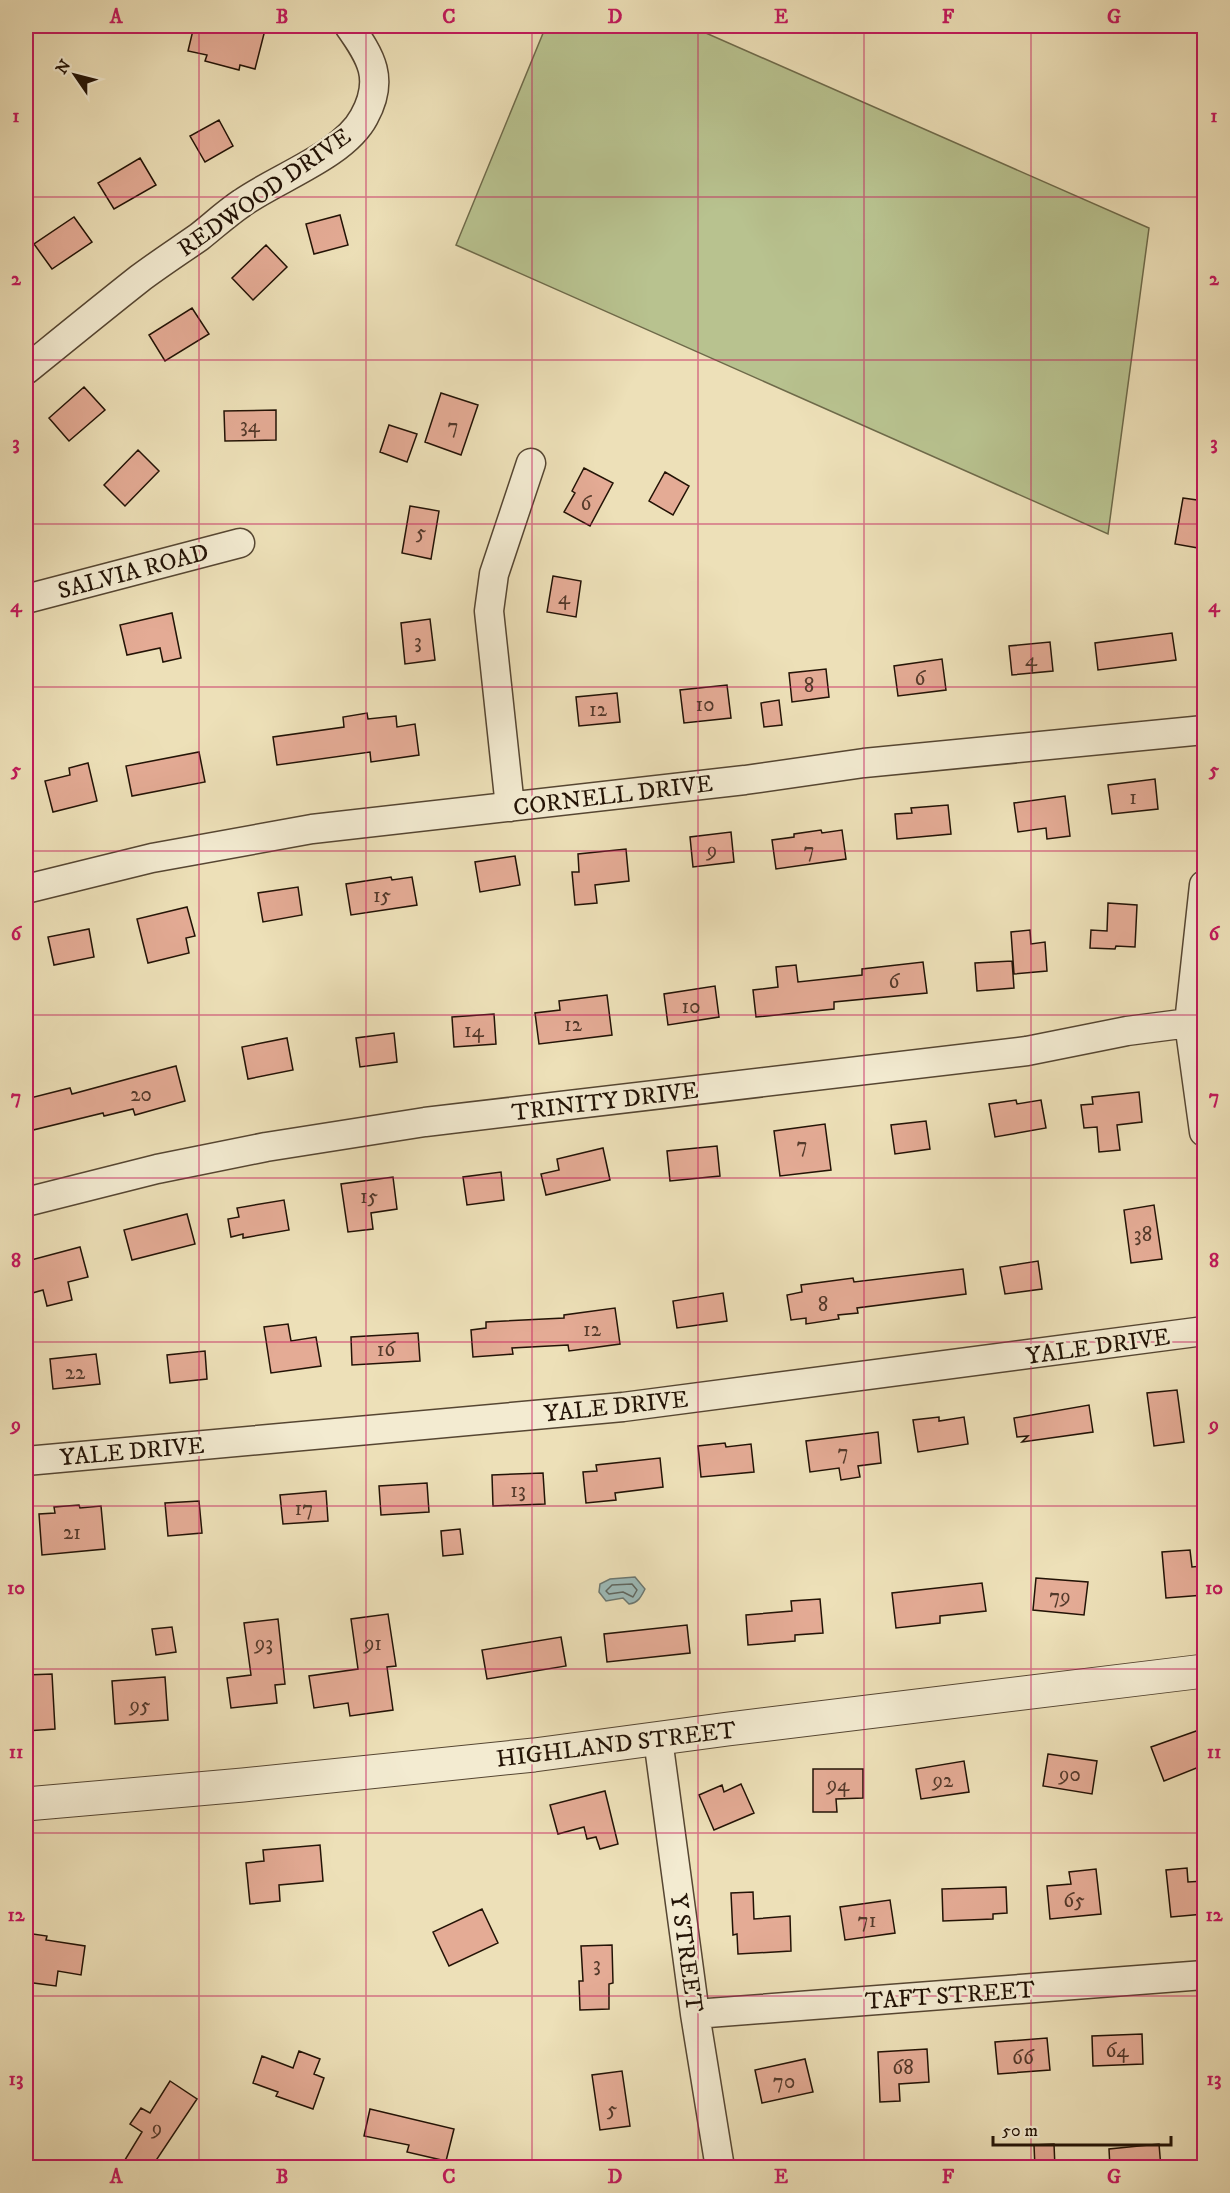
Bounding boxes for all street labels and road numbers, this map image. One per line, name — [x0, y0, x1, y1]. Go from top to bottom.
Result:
street label: REDWOOD DRIVE — [172, 122, 357, 264]
street label: SALVIA ROAD — [55, 537, 212, 607]
street label: CORNELL DRIVE — [512, 769, 715, 823]
street label: TRINITY DRIVE — [510, 1076, 700, 1128]
street label: YALE DRIVE — [1024, 1322, 1172, 1372]
street label: YALE DRIVE — [542, 1385, 690, 1429]
street label: YALE DRIVE — [59, 1431, 206, 1473]
street label: HIGHLAND STREET — [495, 1715, 738, 1775]
street label: Y STREET — [663, 1892, 709, 2014]
street label: TAFT STREET — [864, 1975, 1036, 2017]

